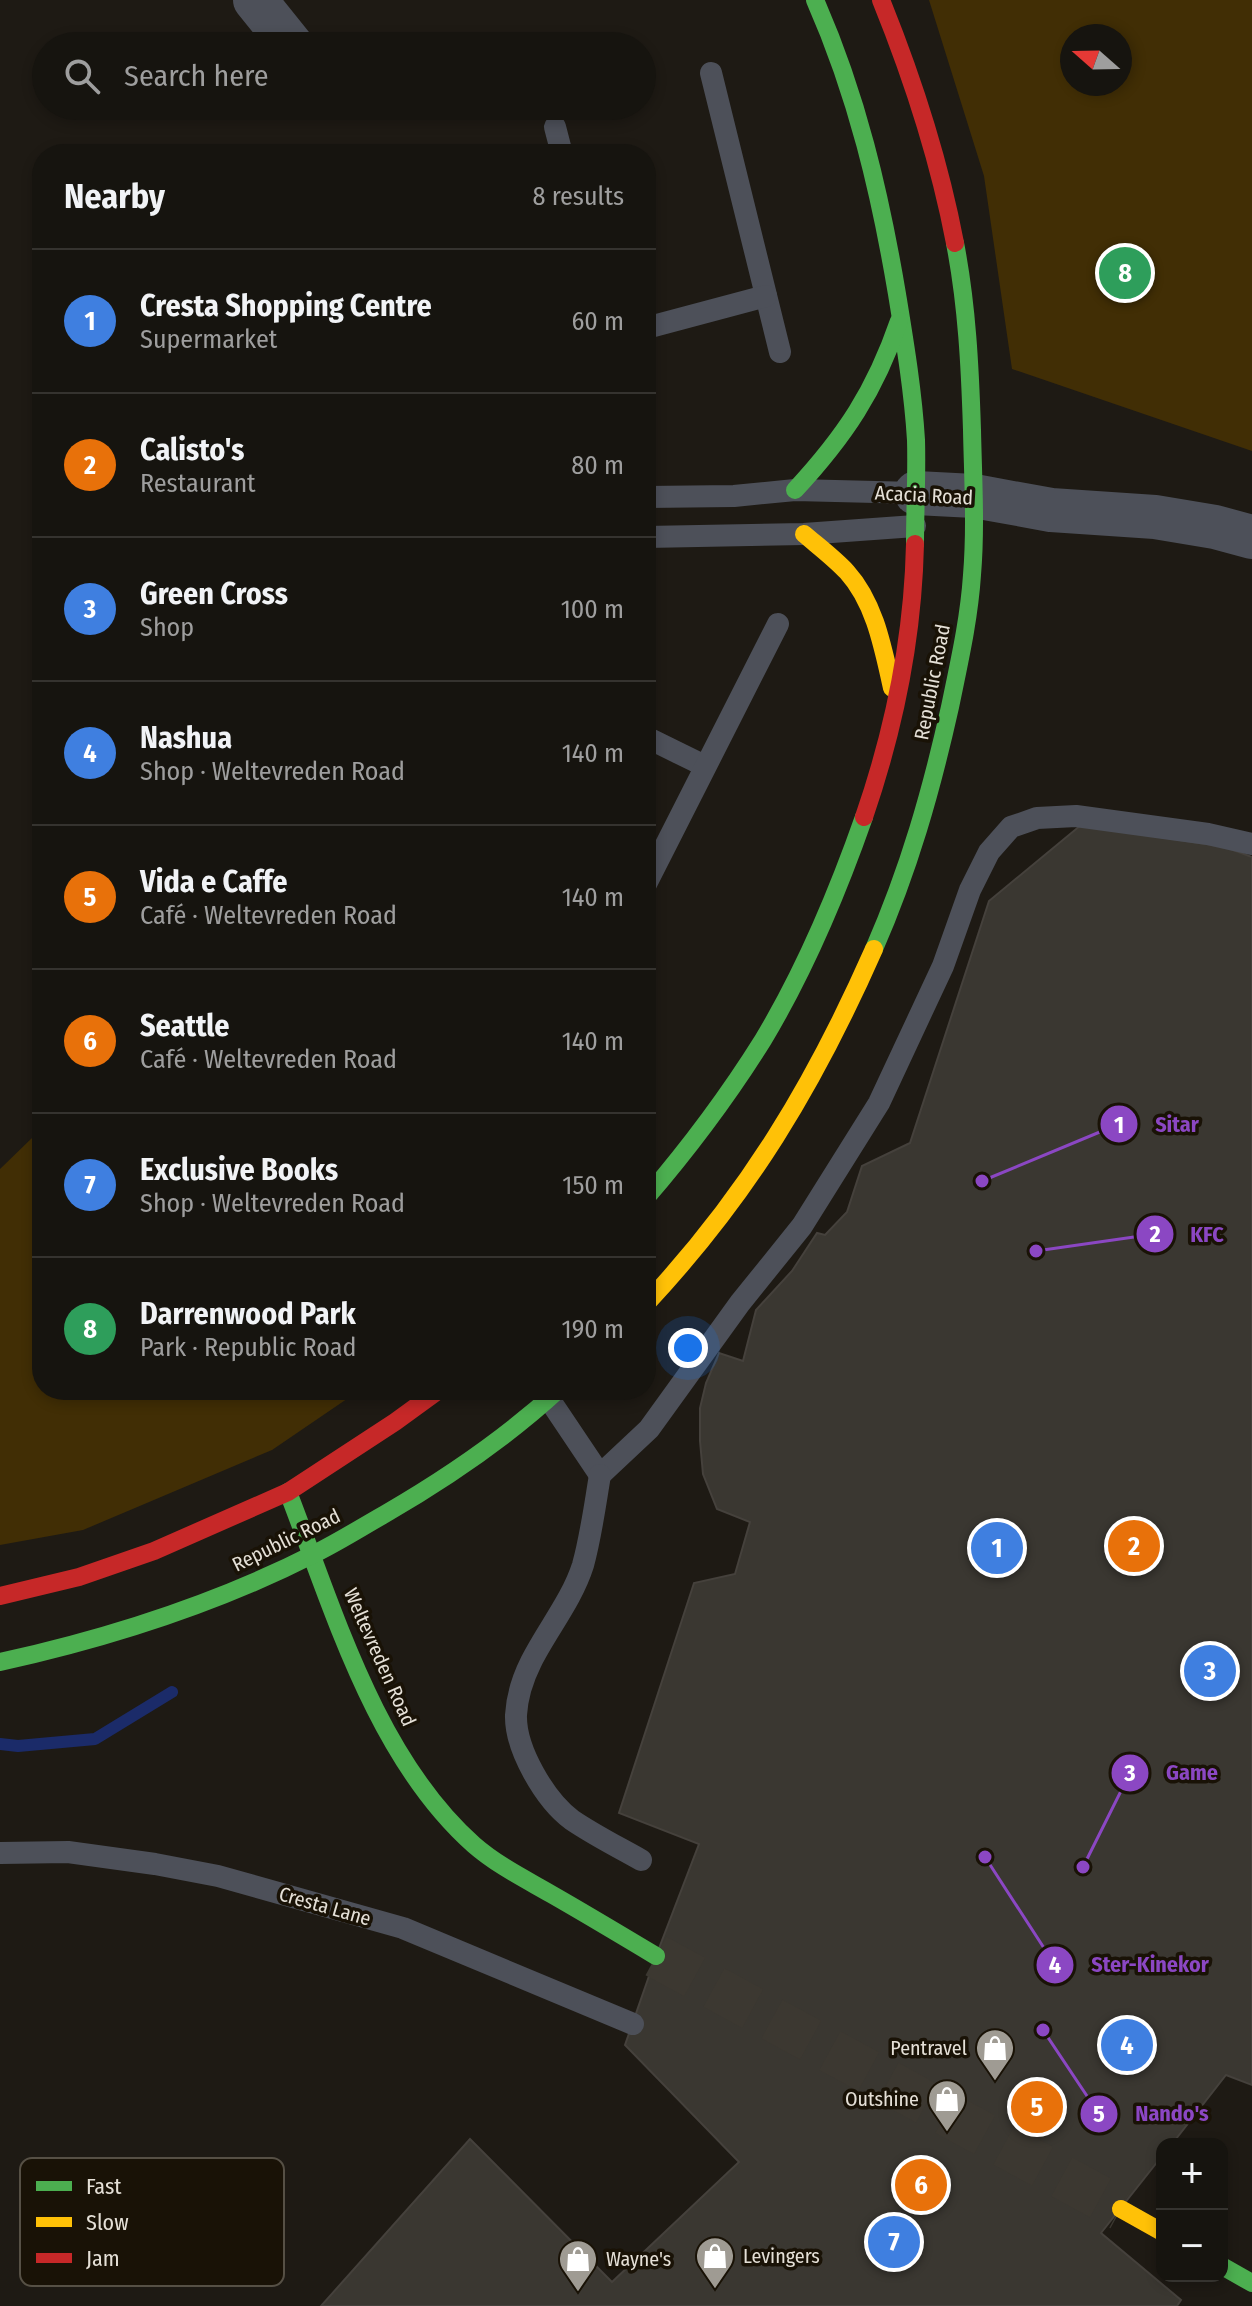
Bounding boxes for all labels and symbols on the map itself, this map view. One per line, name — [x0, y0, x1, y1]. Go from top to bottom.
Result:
north arrow — [1060, 24, 1132, 96]
pin: 8 — [1099, 243, 1151, 303]
street label: Acacia Road — [874, 480, 974, 510]
street label: Republic Road — [909, 622, 955, 742]
callout: Sitar — [1099, 1101, 1214, 1147]
text: 1 — [1114, 1111, 1124, 1139]
text: Sitar — [1155, 1111, 1200, 1138]
callout: KFC — [1135, 1211, 1240, 1257]
text: 2 — [1148, 1220, 1161, 1248]
text: KFC — [1190, 1221, 1224, 1248]
your location — [668, 1328, 708, 1368]
street label: Republic Road — [228, 1504, 344, 1576]
pin: 2 — [1108, 1516, 1160, 1576]
pin: 1 — [971, 1518, 1023, 1578]
street label: Weltevreden Road — [339, 1584, 421, 1730]
pin: 3 — [1184, 1641, 1236, 1701]
callout: Game — [1110, 1750, 1234, 1796]
text: 3 — [1123, 1759, 1136, 1787]
text: Game — [1166, 1759, 1218, 1786]
street label: Cresta Lane — [276, 1881, 374, 1931]
callout: Ster-Kinekor — [1035, 1942, 1224, 1988]
text: 4 — [1049, 1951, 1061, 1979]
text: Ster-Kinekor — [1091, 1951, 1210, 1978]
pin: 4 — [1101, 2015, 1153, 2075]
shop icon: Pentravel — [974, 2027, 1016, 2082]
place label: Pentravel — [890, 2036, 967, 2060]
pin: 5 — [1011, 2077, 1063, 2137]
shop icon: Outshine — [926, 2078, 968, 2133]
place label: Outshine — [845, 2087, 919, 2111]
callout: Nando's — [1079, 2091, 1225, 2137]
text: 5 — [1093, 2100, 1105, 2128]
text: Nando's — [1135, 2100, 1209, 2127]
pin: 6 — [895, 2155, 947, 2215]
legend — [20, 2158, 284, 2286]
text: Fast — [86, 2173, 122, 2200]
text: Slow — [86, 2209, 129, 2236]
pin: 7 — [868, 2212, 920, 2272]
shop icon: Levingers — [694, 2235, 736, 2290]
shop icon: Wayne's — [557, 2238, 599, 2293]
place label: Levingers — [743, 2244, 820, 2268]
text: Jam — [86, 2245, 120, 2272]
place label: Wayne's — [606, 2247, 671, 2271]

